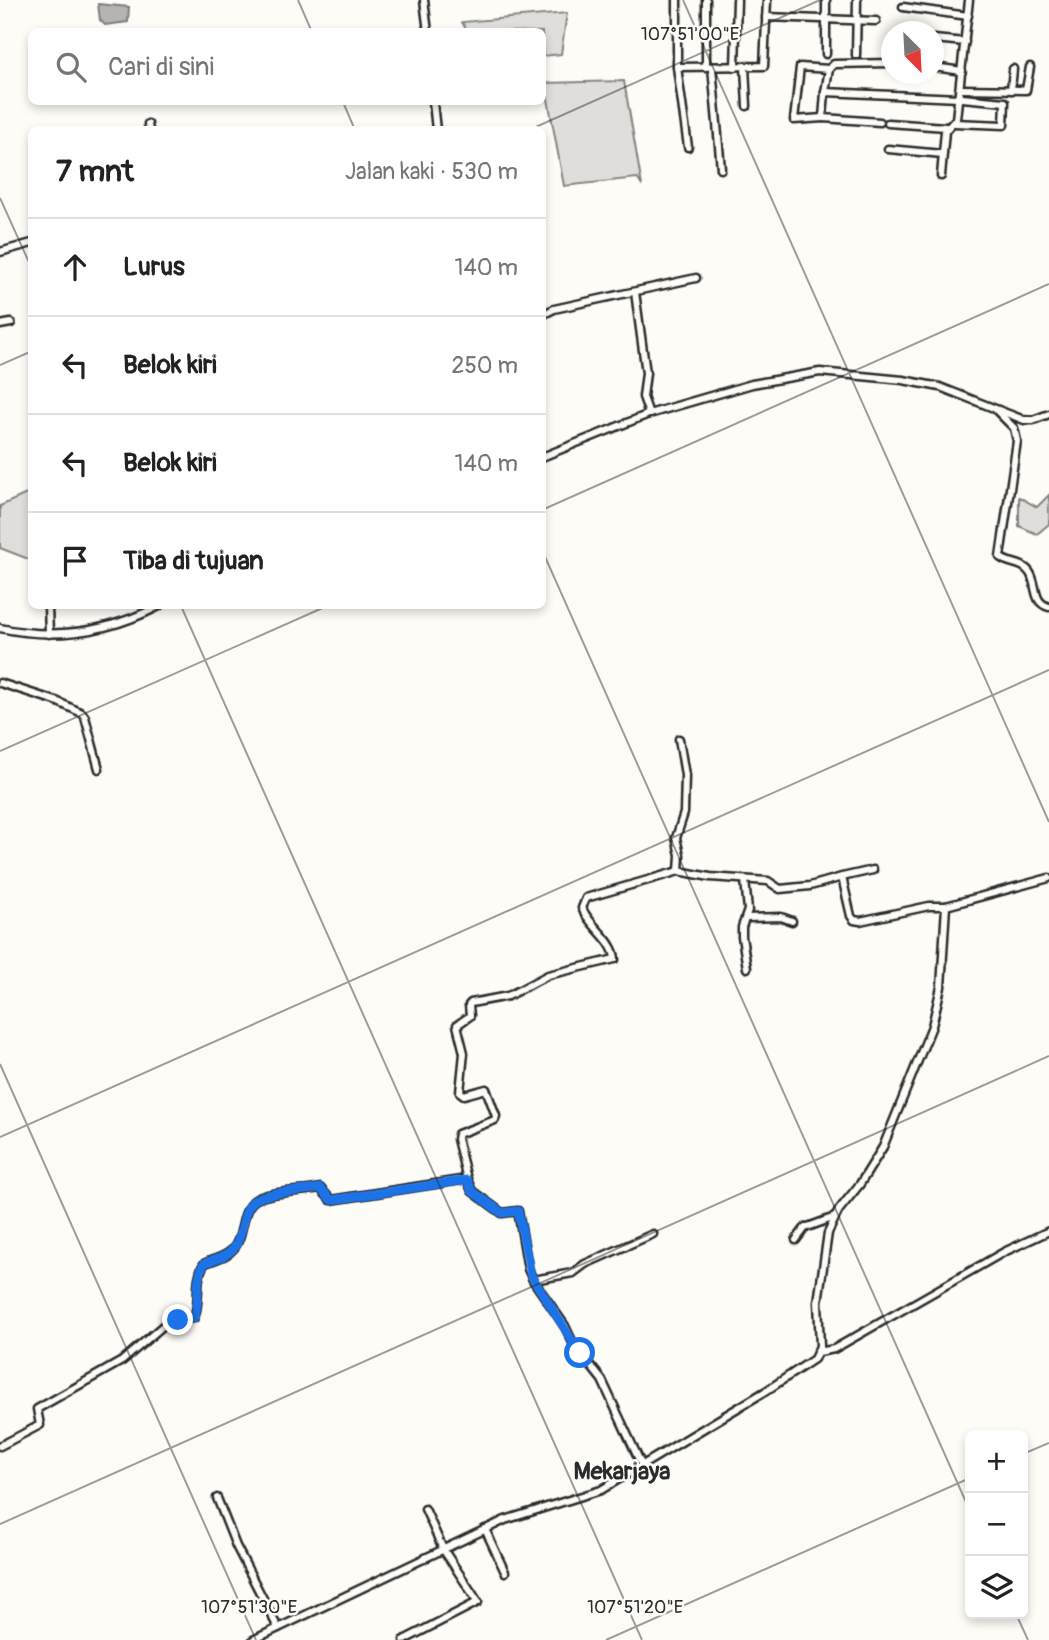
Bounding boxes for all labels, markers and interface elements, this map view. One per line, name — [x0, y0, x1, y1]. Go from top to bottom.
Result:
north arrow — [881, 21, 944, 84]
text: 107°51'00"E — [641, 23, 739, 46]
search box — [28, 28, 546, 105]
icon: search — [52, 48, 90, 86]
text: Cari di sini — [108, 51, 214, 83]
text: 7 mnt — [56, 153, 134, 190]
text: Jalan kaki · 530 m — [345, 157, 518, 186]
icon: ahead — [56, 248, 94, 286]
text: Lurus — [123, 251, 185, 283]
text: 140 m — [455, 253, 518, 282]
icon: left — [56, 346, 94, 384]
text: Belok kiri — [123, 349, 217, 381]
text: 250 m — [452, 351, 518, 380]
icon: left — [56, 444, 94, 482]
text: Belok kiri — [123, 447, 217, 479]
text: 140 m — [455, 449, 518, 478]
icon: arrive — [56, 542, 94, 580]
text: Tiba di tujuan — [123, 545, 264, 577]
route end — [162, 1304, 193, 1335]
route start — [564, 1337, 595, 1368]
map controls — [965, 1430, 1028, 1619]
button: + — [965, 1430, 1028, 1493]
district label: Mekarjaya — [574, 1457, 670, 1486]
button: − — [965, 1493, 1028, 1556]
button: layers — [965, 1556, 1028, 1619]
text: 107°51'30"E — [201, 1596, 297, 1619]
text: 107°51'20"E — [587, 1596, 683, 1619]

